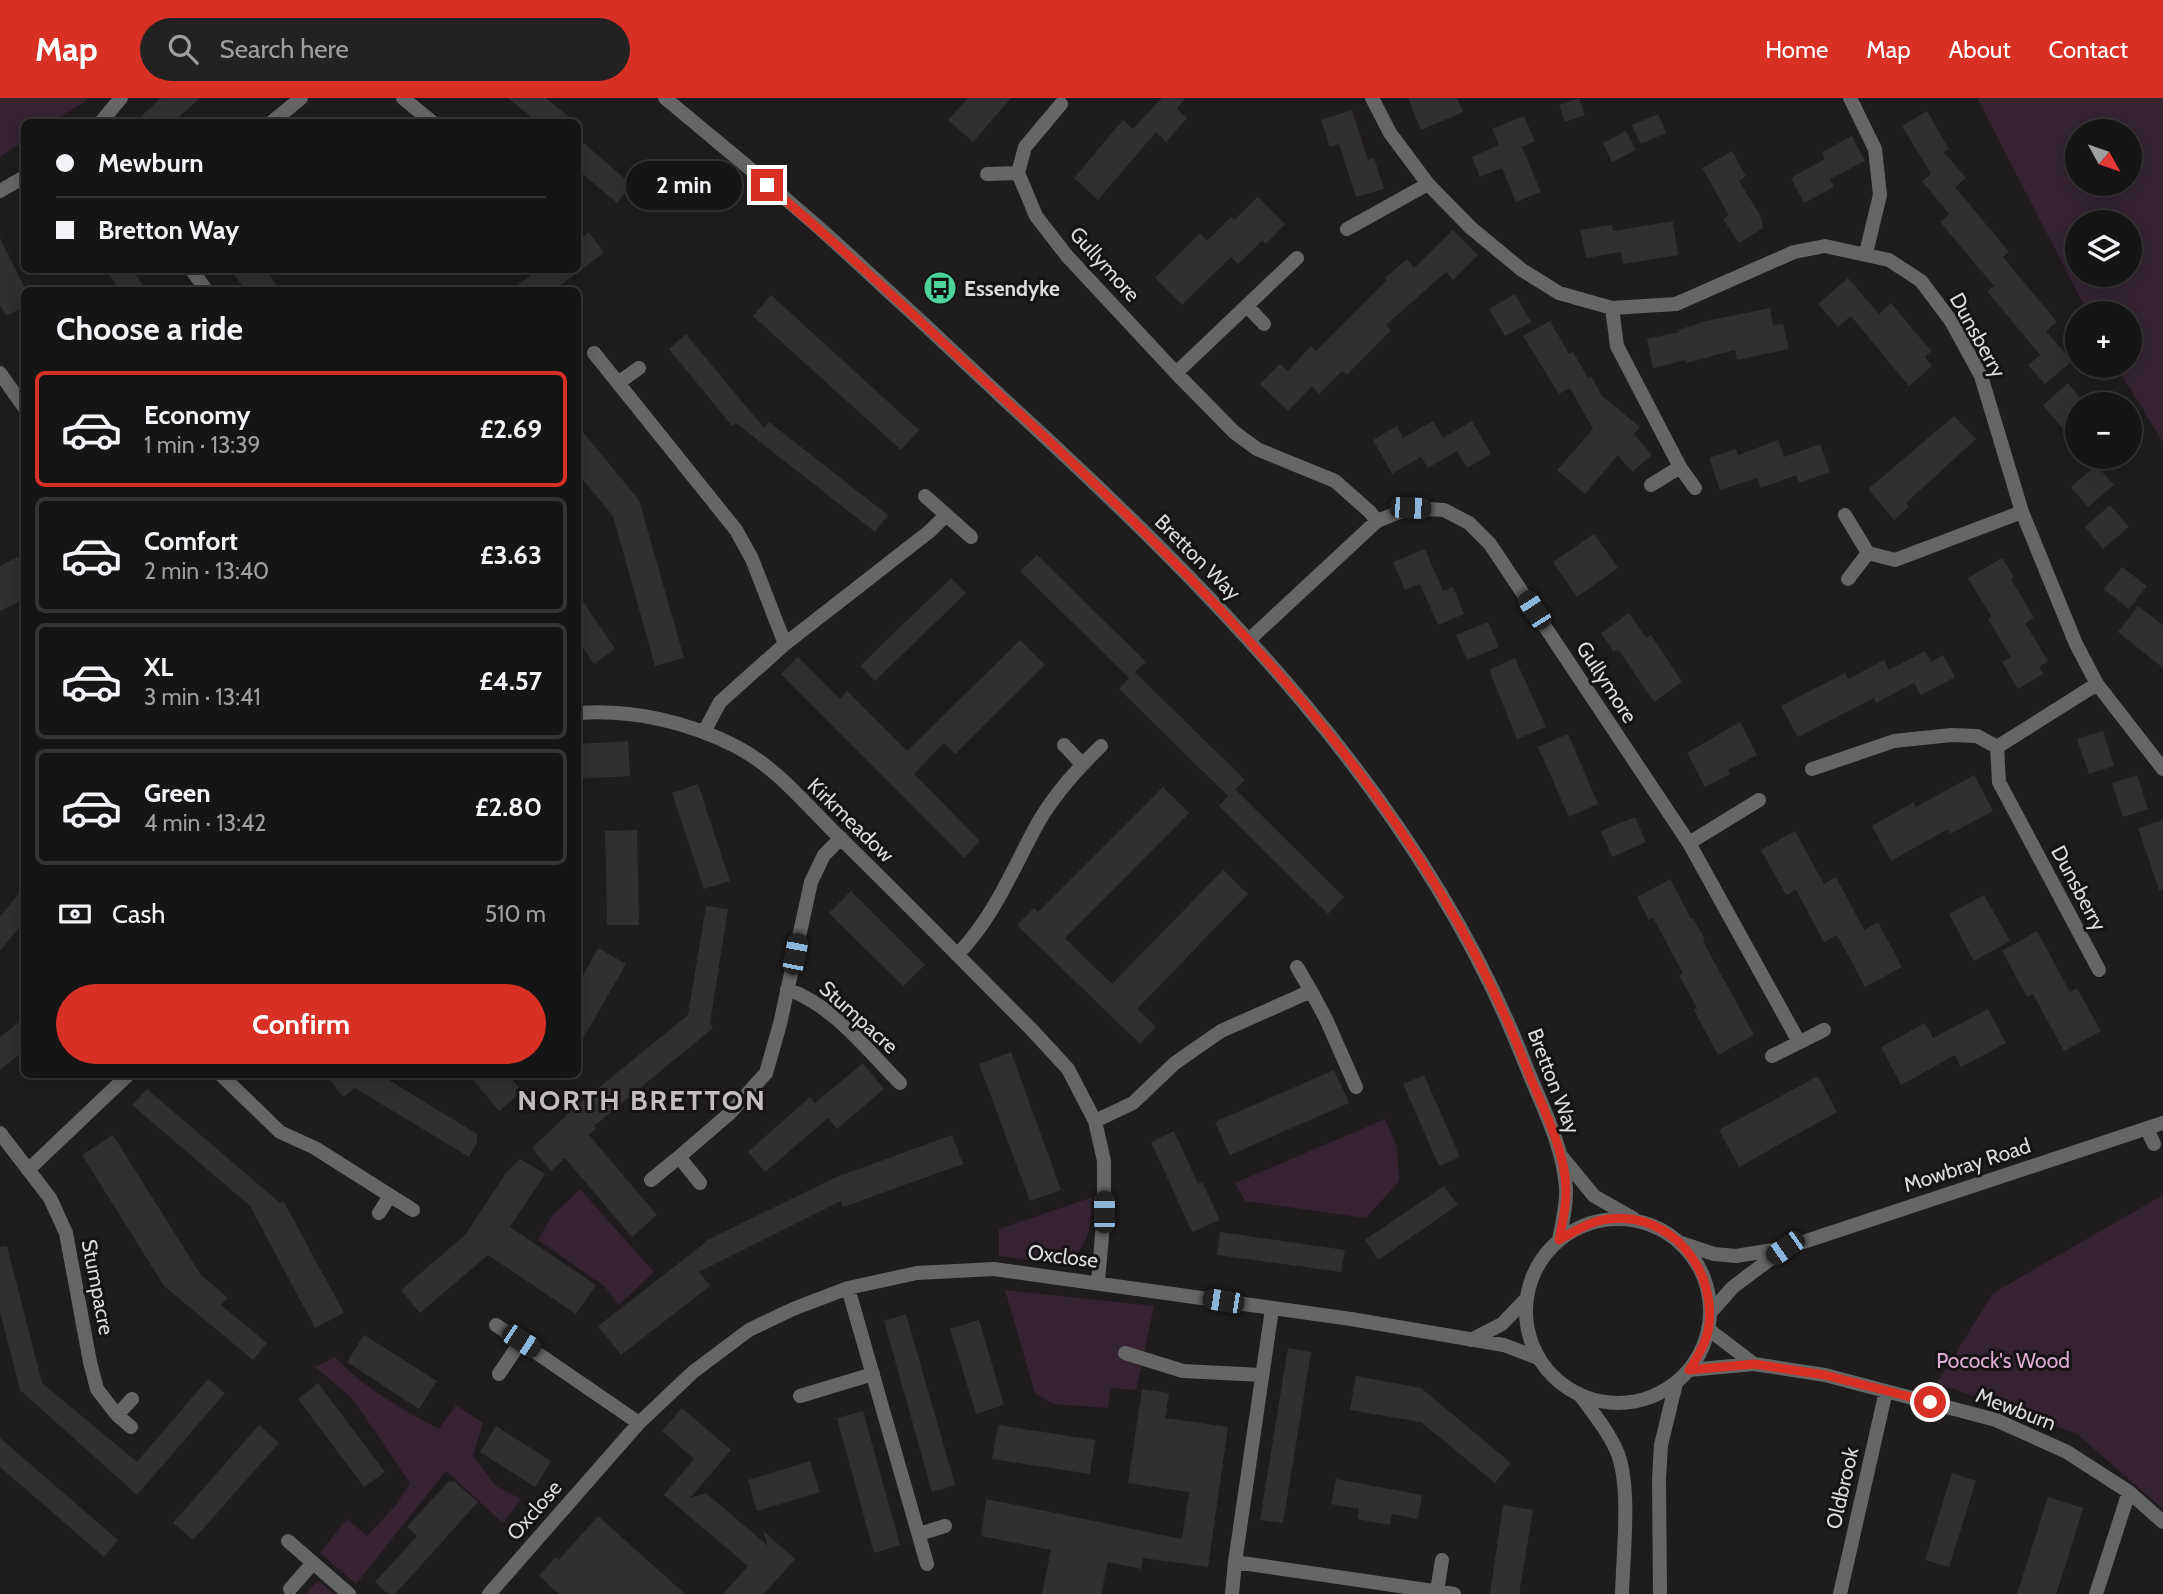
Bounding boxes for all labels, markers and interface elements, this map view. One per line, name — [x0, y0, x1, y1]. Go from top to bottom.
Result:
search box — [140, 18, 630, 81]
text: Map — [35, 29, 98, 69]
icon: search — [164, 30, 202, 68]
text: Search here — [220, 33, 349, 65]
text: Home — [1765, 35, 1828, 64]
text: Map — [1866, 35, 1911, 64]
text: About — [1949, 35, 2011, 64]
text: Contact — [2049, 35, 2128, 64]
north arrow — [2065, 119, 2142, 196]
map controls — [2065, 119, 2142, 469]
text: Mewburn — [98, 147, 204, 179]
callout: 2 min — [627, 160, 742, 210]
route end — [751, 169, 783, 201]
text: 2 min — [656, 171, 712, 199]
button: layers — [2065, 210, 2142, 287]
text: Bretton Way — [98, 214, 239, 246]
street label: Gullymore — [1065, 221, 1145, 307]
bus stop icon: Essendyke — [921, 269, 959, 307]
place label: Essendyke — [964, 276, 1060, 301]
street label: Dunsberry — [1945, 288, 2012, 382]
button: + — [2065, 301, 2142, 378]
text: Choose a ride — [56, 309, 243, 348]
button: − — [2065, 392, 2142, 469]
icon: car — [60, 398, 123, 461]
text: Economy — [144, 399, 250, 431]
text: £2.69 — [480, 413, 542, 445]
text: 1 min · 13:39 — [144, 431, 261, 459]
car — [1389, 497, 1432, 519]
street label: Bretton Way — [1150, 509, 1246, 605]
icon: car — [60, 524, 123, 587]
text: Comfort — [144, 525, 238, 557]
text: £3.63 — [480, 539, 542, 571]
text: 2 min · 13:40 — [144, 557, 269, 585]
car — [1514, 587, 1555, 633]
street label: Gullymore — [1571, 636, 1643, 728]
icon: car — [60, 650, 123, 713]
text: XL — [144, 651, 173, 683]
text: £4.57 — [479, 665, 542, 697]
text: 3 min · 13:41 — [144, 683, 261, 711]
street label: Kirkmeadow — [803, 773, 899, 867]
icon: car — [60, 776, 123, 839]
text: Green — [144, 777, 211, 809]
text: £2.80 — [475, 791, 542, 823]
text: 4 min · 13:42 — [144, 809, 266, 837]
street label: Dunsberry — [2046, 841, 2112, 935]
icon: cash — [56, 895, 94, 933]
text: Cash — [112, 898, 165, 930]
text: 510 m — [485, 900, 546, 928]
car — [781, 931, 810, 977]
street label: Stumpacre — [815, 975, 904, 1059]
button: Confirm — [56, 984, 546, 1064]
street label: Bretton Way — [1522, 1025, 1586, 1138]
district label: NORTH BRETTON — [517, 1083, 767, 1117]
street label: Mowbray Road — [1900, 1133, 2034, 1197]
car — [1094, 1191, 1115, 1233]
car — [1762, 1227, 1809, 1269]
street label: Stumpacre — [76, 1237, 120, 1337]
street label: Oxclose — [1026, 1239, 1100, 1273]
car — [1201, 1287, 1246, 1315]
car — [498, 1321, 545, 1361]
park label: Pocock's Wood — [1936, 1348, 2070, 1373]
street label: Mewburn — [1972, 1382, 2060, 1436]
route start — [1914, 1386, 1946, 1418]
street label: Oldbrook — [1820, 1444, 1864, 1531]
street label: Oxclose — [501, 1475, 567, 1545]

